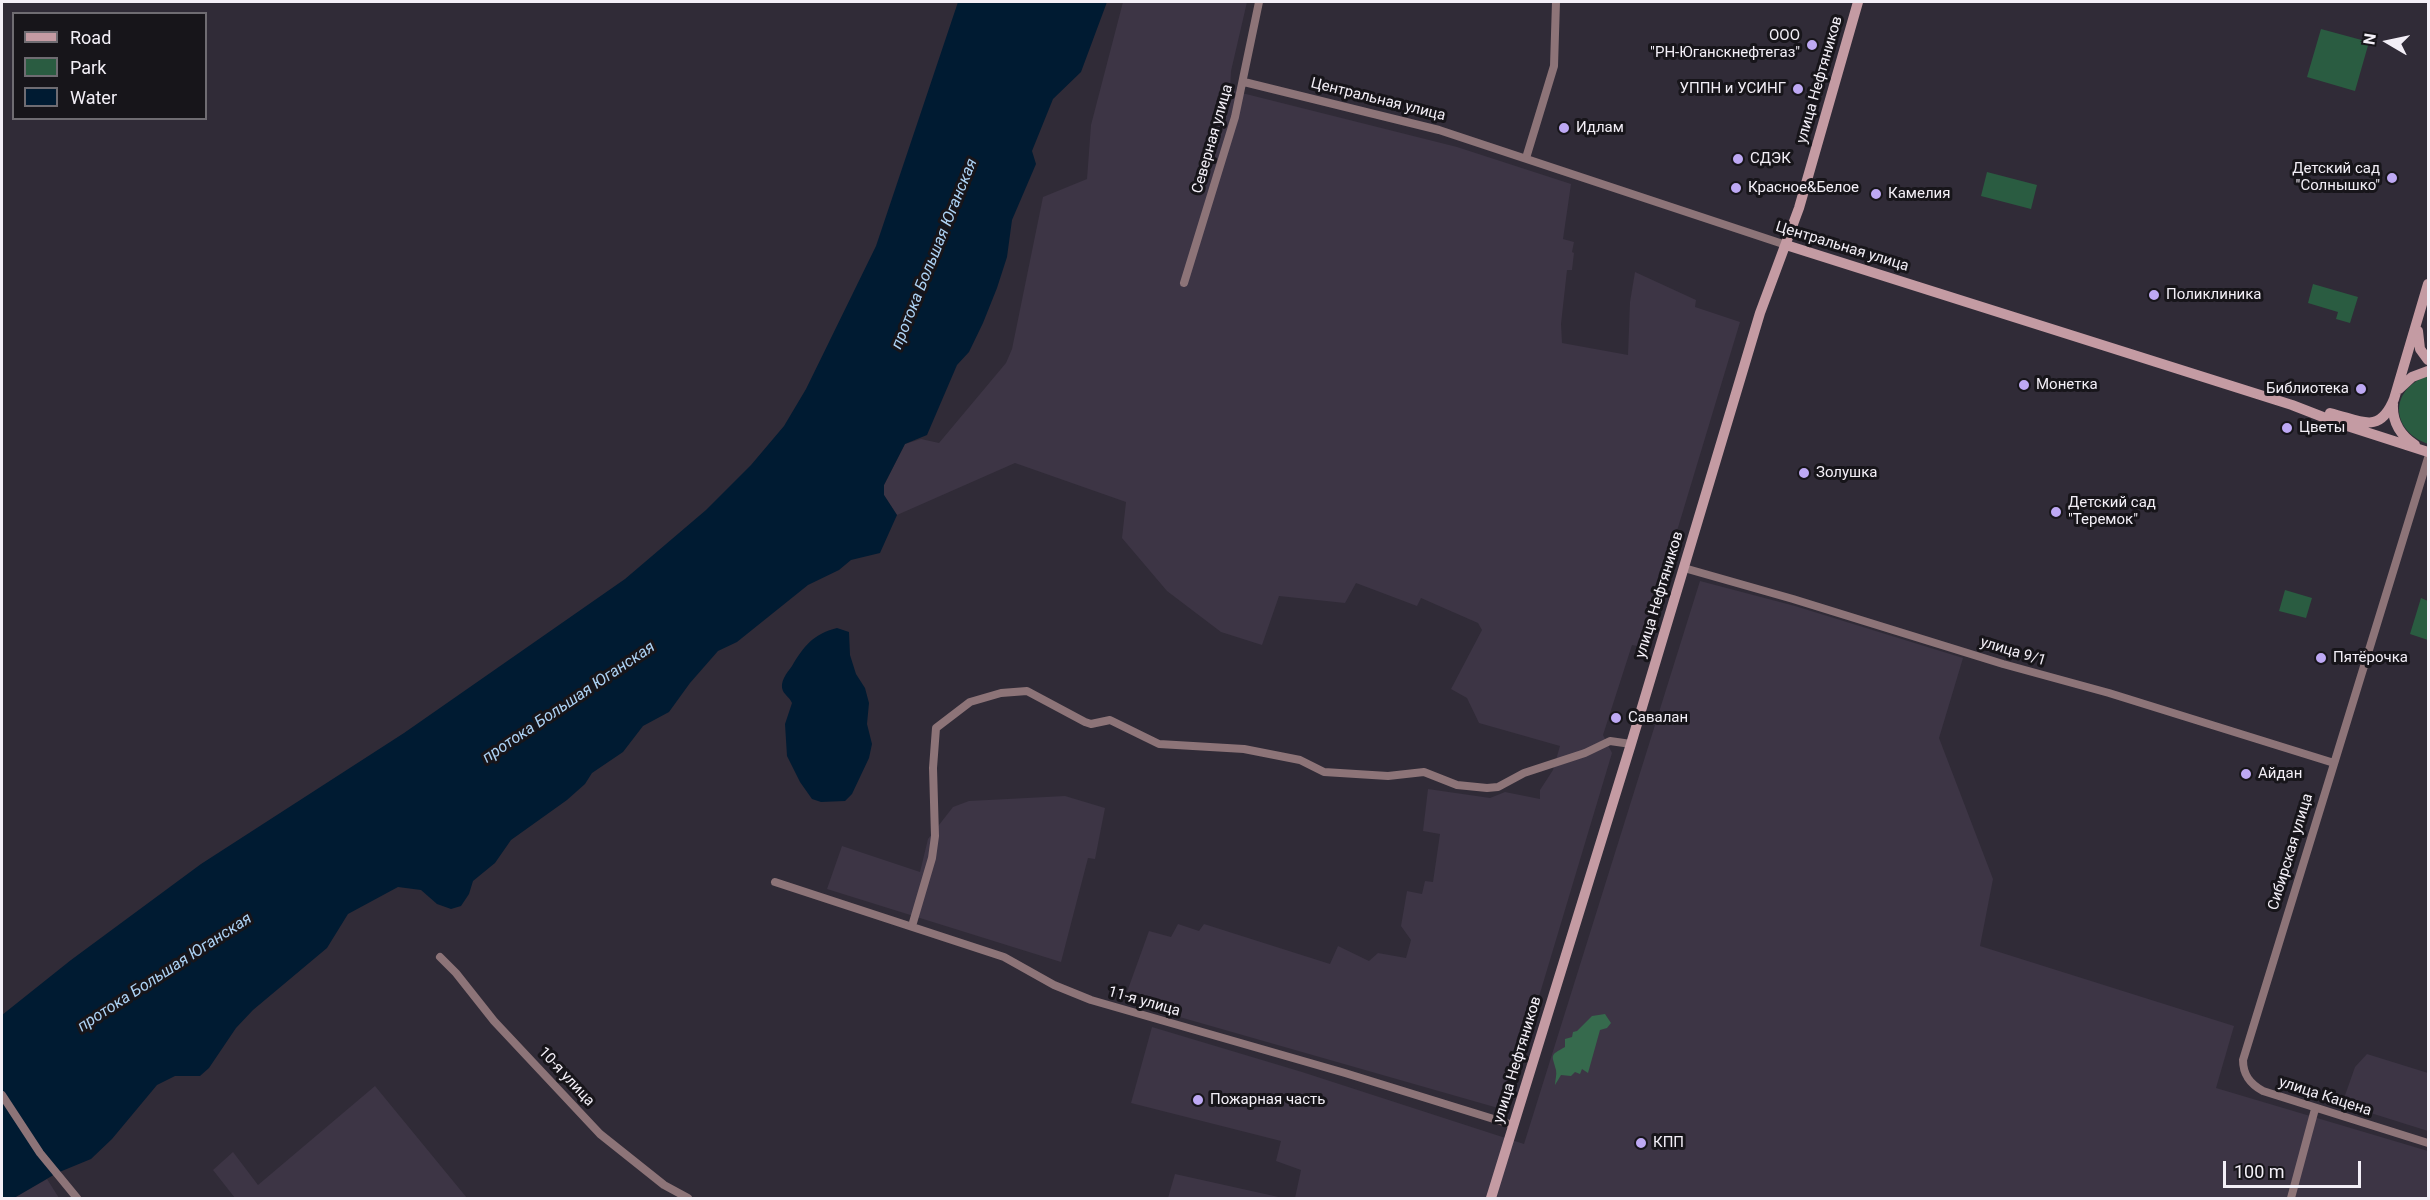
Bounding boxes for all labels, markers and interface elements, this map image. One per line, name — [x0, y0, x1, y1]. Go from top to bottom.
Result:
legend — [12, 12, 207, 120]
north arrow — [2358, 12, 2418, 72]
street label: улица Нефтяников — [1793, 14, 1847, 146]
text: Road — [70, 27, 111, 48]
place label: ООО "РН-Юганскнефтегаз" — [1650, 27, 1800, 62]
text: N — [2359, 32, 2380, 46]
marker: ООО "РН-Юганскнефтегаз" — [1805, 38, 1819, 52]
text: Park — [70, 57, 106, 78]
street label: Центральная улица — [1309, 75, 1447, 125]
place label: УППН и УСИНГ — [1680, 80, 1786, 98]
street label: Северная улица — [1189, 82, 1237, 196]
marker: УППН и УСИНГ — [1791, 82, 1805, 96]
text: Water — [70, 87, 117, 108]
place label: Идлам — [1576, 119, 1624, 137]
marker: Идлам — [1557, 121, 1571, 135]
place label: СДЭК — [1750, 150, 1791, 168]
marker: СДЭК — [1731, 152, 1745, 166]
water label: протока Большая Юганская — [888, 156, 982, 352]
place label: Детский сад "Солнышко" — [2292, 160, 2380, 195]
marker: Детский сад "Солнышко" — [2385, 171, 2399, 185]
place label: Красное&Белое — [1748, 179, 1859, 197]
marker: Красное&Белое — [1729, 181, 1743, 195]
place label: Камелия — [1888, 185, 1950, 203]
marker: Камелия — [1869, 187, 1883, 201]
street label: Центральная улица — [1773, 218, 1911, 276]
place label: Поликлиника — [2166, 286, 2261, 304]
marker: Поликлиника — [2147, 288, 2161, 302]
place label: Монетка — [2036, 376, 2098, 394]
marker: Монетка — [2017, 378, 2031, 392]
place label: Библиотека — [2266, 380, 2349, 398]
marker: Библиотека — [2354, 382, 2368, 396]
place label: Цветы — [2299, 419, 2345, 437]
marker: Цветы — [2280, 421, 2294, 435]
place label: Золушка — [1816, 464, 1878, 482]
marker: Золушка — [1797, 466, 1811, 480]
place label: Детский сад "Теремок" — [2068, 494, 2156, 529]
marker: Детский сад "Теремок" — [2049, 505, 2063, 519]
street label: улица Нефтяников — [1632, 529, 1688, 661]
street label: улица 9/1 — [1978, 633, 2048, 671]
water label: протока Большая Юганская — [479, 638, 659, 768]
place label: Пятёрочка — [2333, 649, 2408, 667]
marker: Пятёрочка — [2314, 651, 2328, 665]
place label: Савалан — [1628, 709, 1688, 727]
marker: Савалан — [1609, 711, 1623, 725]
place label: Айдан — [2258, 765, 2302, 783]
marker: Айдан — [2239, 767, 2253, 781]
street label: Сибирская улица — [2265, 792, 2317, 912]
water label: протока Большая Юганская — [74, 909, 256, 1037]
street label: 11-я улица — [1106, 983, 1182, 1021]
street label: улица Нефтяников — [1490, 994, 1546, 1126]
street label: 10-я улица — [534, 1044, 598, 1110]
street label: улица Кацена — [2276, 1074, 2374, 1120]
place label: Пожарная часть — [1210, 1091, 1325, 1109]
marker: Пожарная часть — [1191, 1093, 1205, 1107]
place label: КПП — [1653, 1134, 1684, 1152]
marker: КПП — [1634, 1136, 1648, 1150]
scale bar — [2226, 1149, 2364, 1187]
text: 100 m — [2234, 1161, 2285, 1182]

